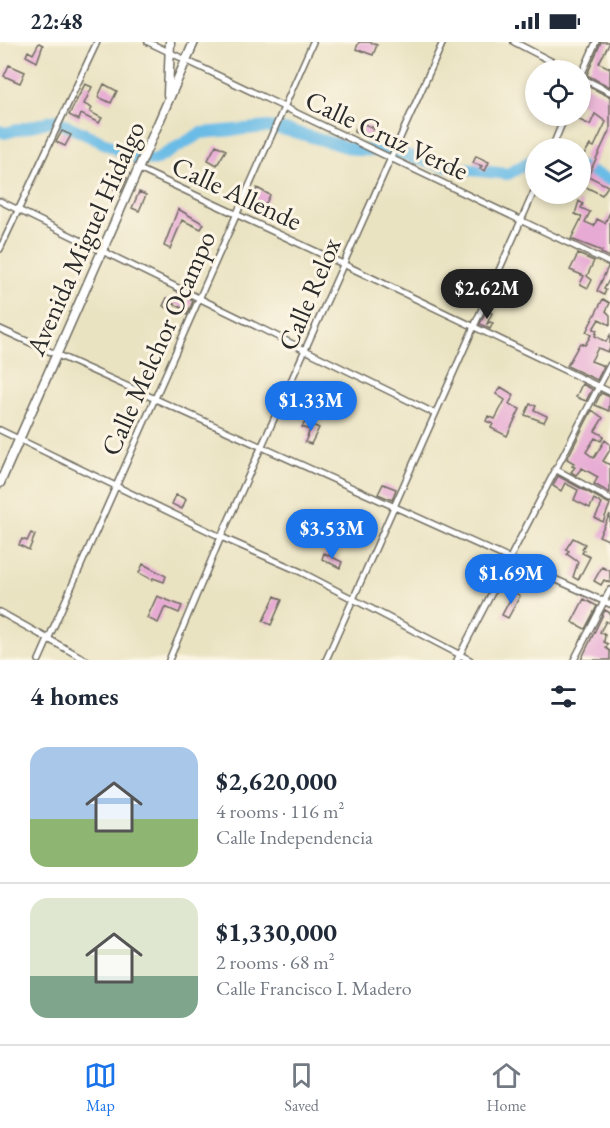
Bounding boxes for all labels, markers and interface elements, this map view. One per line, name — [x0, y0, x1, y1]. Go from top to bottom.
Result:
text: 22:48 — [30, 7, 83, 36]
map controls — [525, 60, 591, 204]
button: locate — [525, 60, 591, 126]
street label: Calle Cruz Verde — [300, 82, 474, 188]
street label: Avenida Miguel Hidalgo — [17, 115, 152, 362]
button: layers — [525, 138, 591, 204]
street label: Calle Allende — [166, 148, 308, 238]
street label: Calle Melchor Ocampo — [93, 225, 223, 461]
street label: Calle Relox — [270, 232, 349, 356]
pin: $2.62M — [438, 269, 536, 320]
text: $2.62M — [455, 275, 519, 301]
pin: $1.33M — [262, 381, 360, 432]
text: $1.33M — [279, 387, 343, 413]
pin: $3.53M — [283, 509, 381, 560]
text: $3.53M — [300, 515, 364, 541]
pin: $1.69M — [462, 554, 560, 605]
text: $1.69M — [479, 560, 543, 586]
text: 4 homes — [30, 679, 119, 713]
icon: filters — [547, 680, 580, 713]
text: $2,620,000 — [216, 764, 337, 798]
icon: home — [78, 771, 150, 843]
text: 4 rooms · 116 m² — [216, 798, 344, 824]
text: Calle Independencia — [216, 824, 373, 850]
text: $1,330,000 — [216, 915, 337, 949]
icon: home — [78, 922, 150, 994]
text: 2 rooms · 68 m² — [216, 949, 335, 975]
text: Calle Francisco I. Madero — [216, 975, 412, 1001]
tab: Map — [84, 1059, 117, 1116]
tab: Saved — [285, 1059, 319, 1116]
tab: Home — [487, 1059, 526, 1116]

